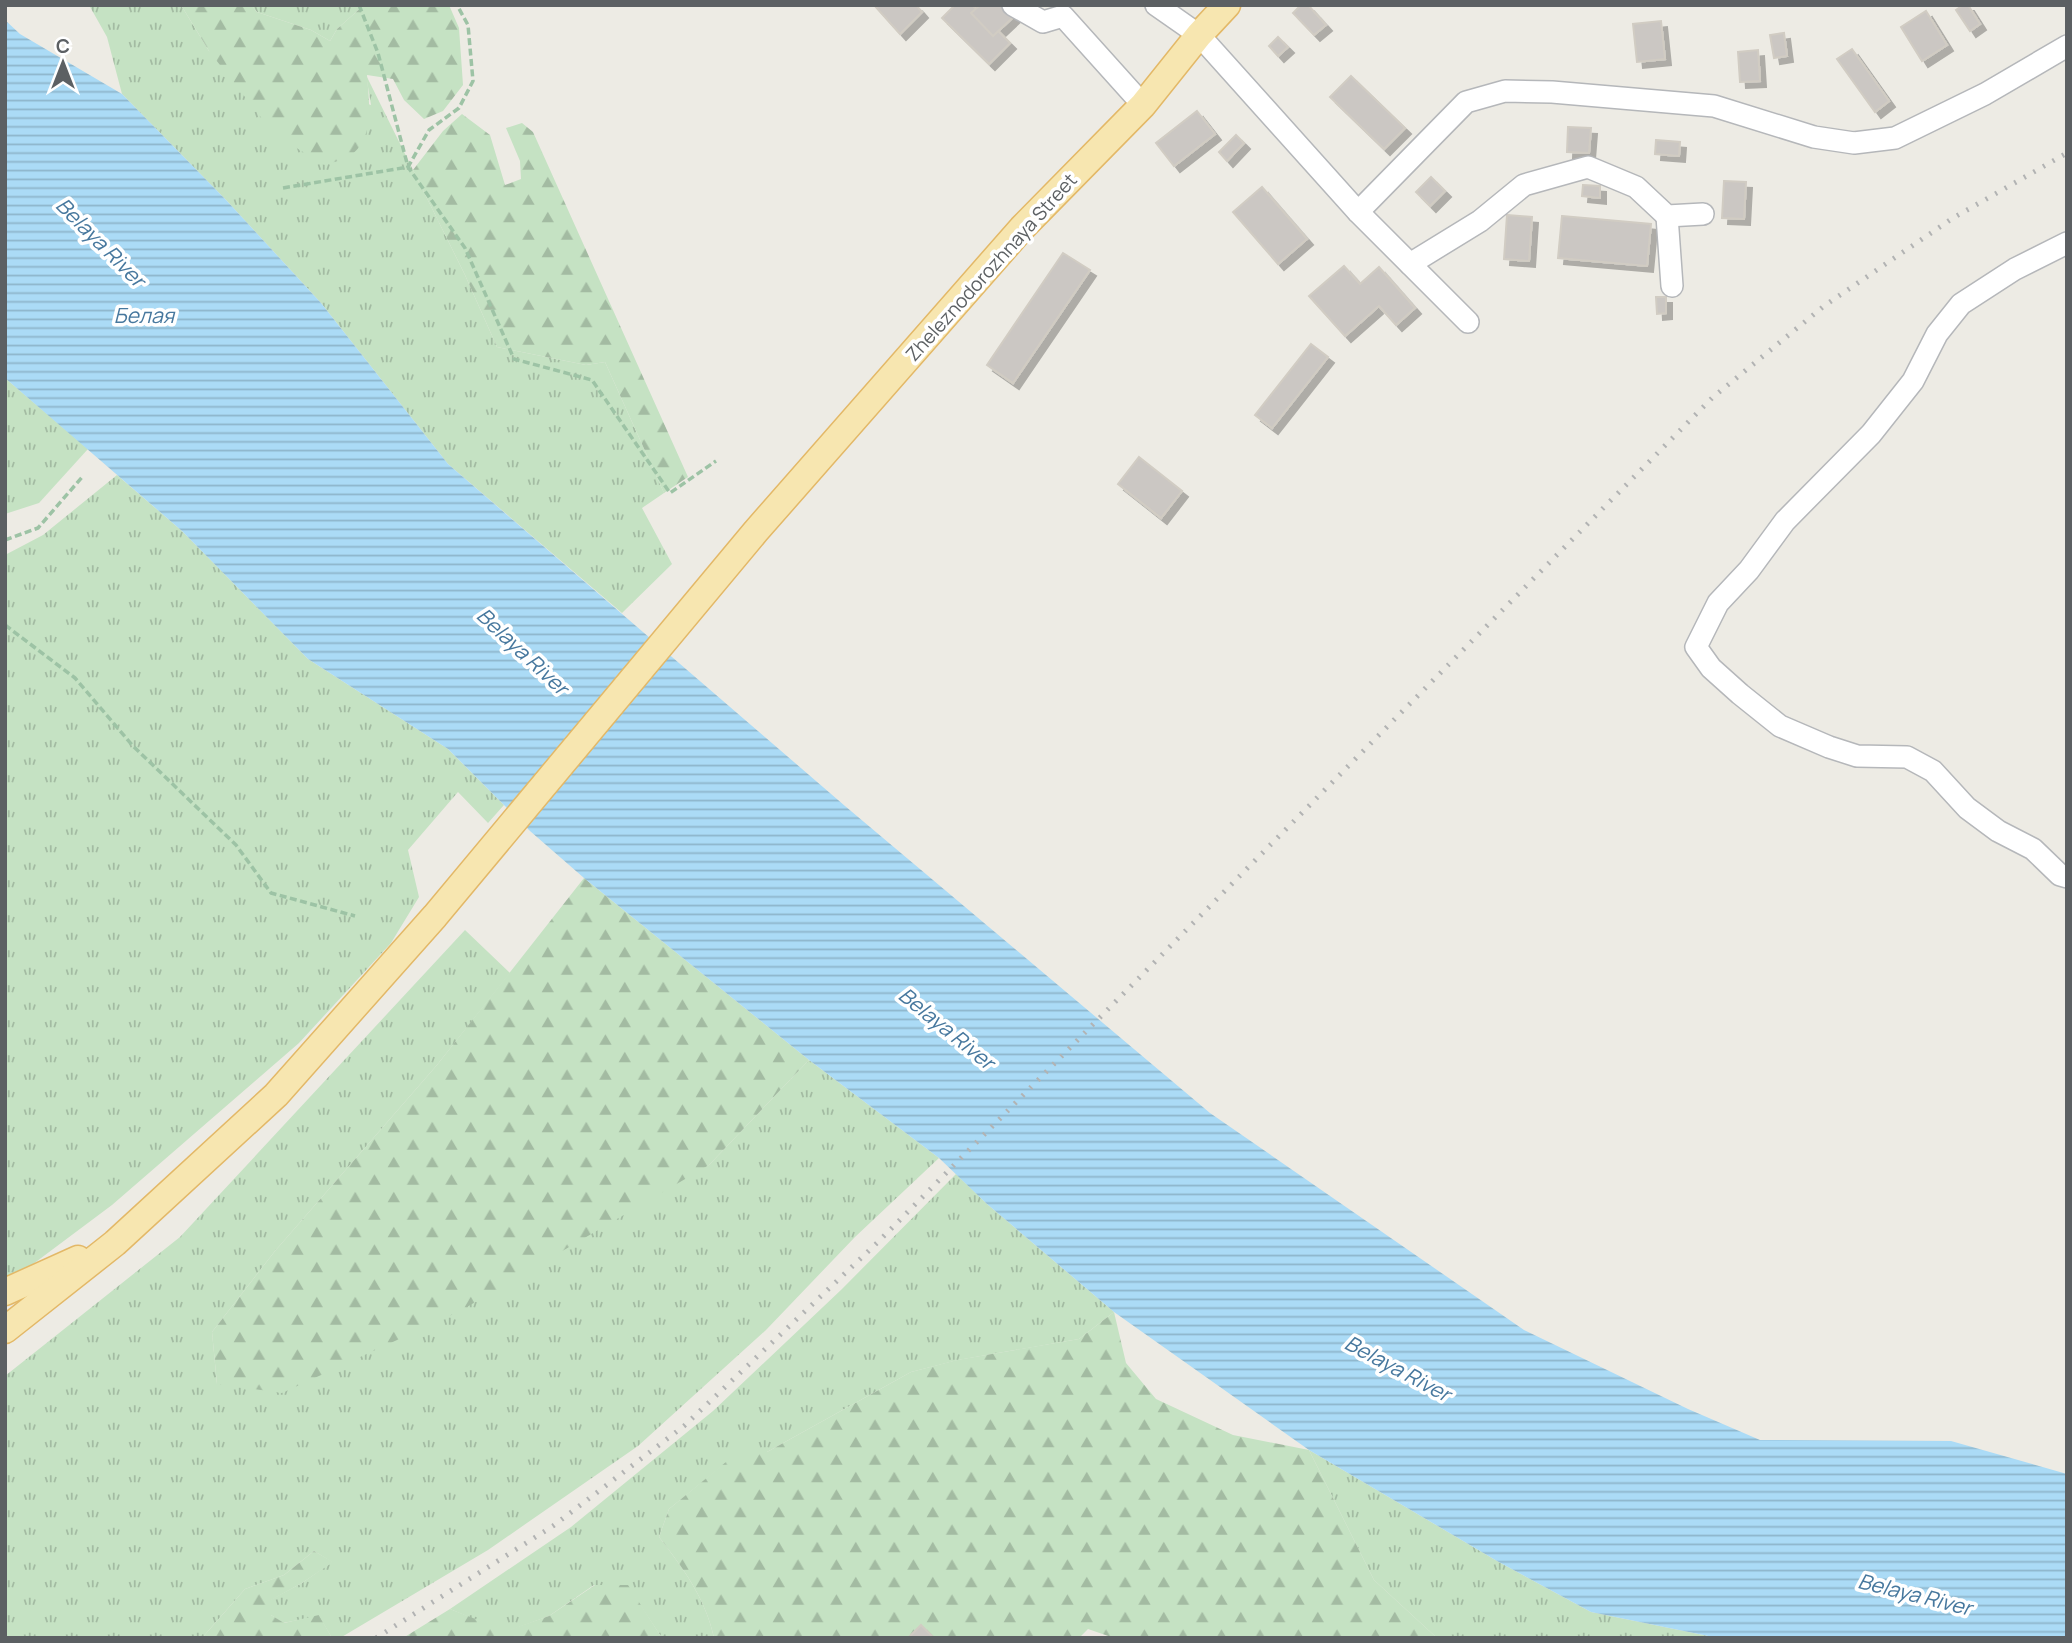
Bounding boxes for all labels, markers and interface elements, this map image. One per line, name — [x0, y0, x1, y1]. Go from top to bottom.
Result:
north arrow — [28, 28, 98, 98]
text: С — [56, 33, 70, 59]
street label: Zheleznodorozhnaya Street — [900, 167, 1082, 367]
water label: Belaya River — [50, 191, 154, 295]
water label: Белая — [114, 301, 176, 329]
water label: Belaya River — [471, 601, 577, 702]
water label: Belaya River — [893, 981, 1003, 1077]
water label: Belaya River — [1340, 1328, 1458, 1409]
water label: Belaya River — [1855, 1566, 1977, 1622]

